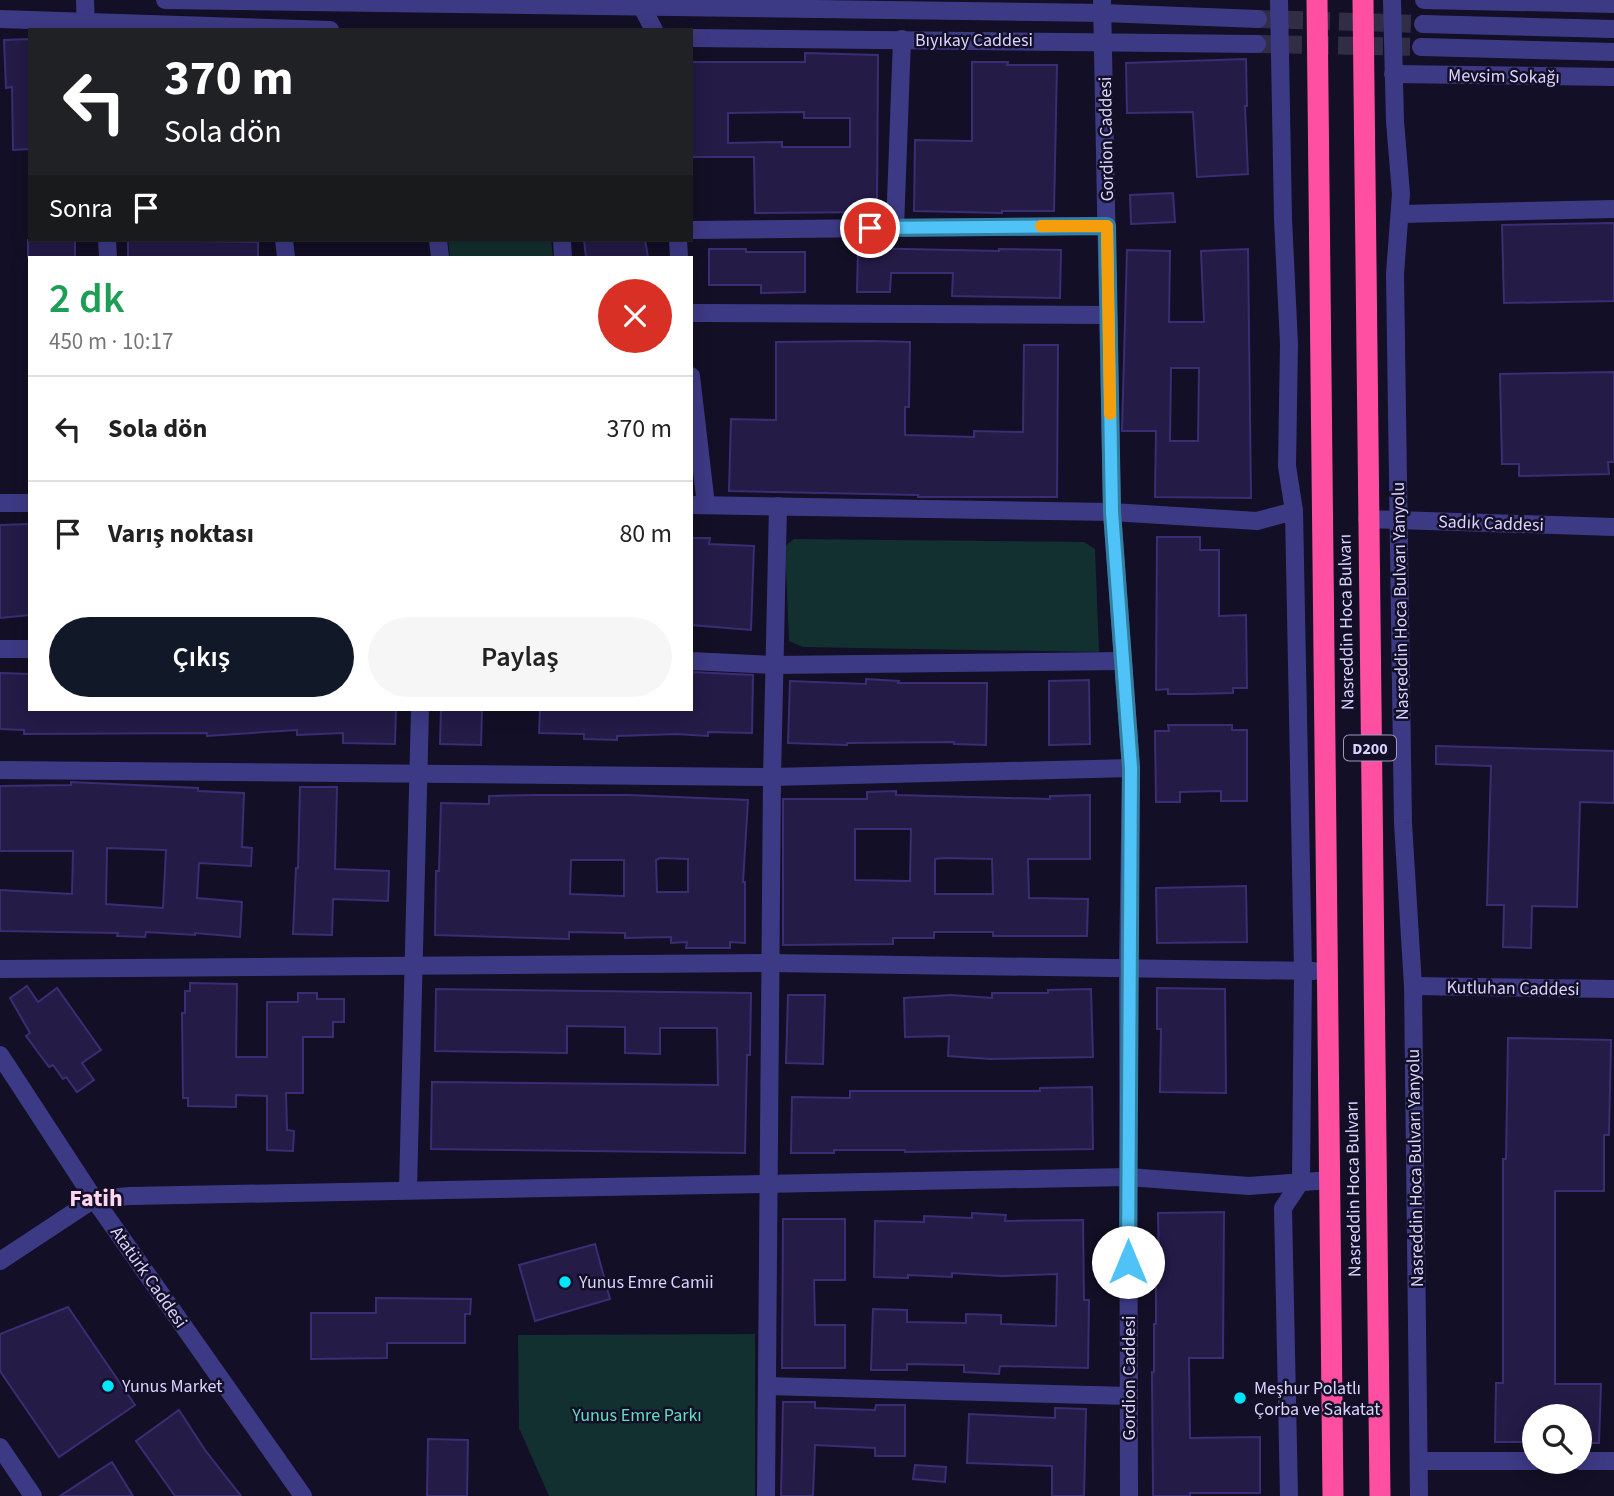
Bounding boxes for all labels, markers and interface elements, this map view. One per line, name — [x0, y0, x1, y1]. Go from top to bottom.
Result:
street label: Bıyıkay Caddesi — [915, 28, 1033, 53]
text: 370 m — [164, 44, 293, 114]
icon: left — [49, 56, 140, 147]
street label: Mevsim Sokağı — [1448, 63, 1560, 90]
street label: Gordion Caddesi — [1093, 76, 1120, 202]
text: Sola dön — [164, 109, 282, 155]
icon: arrive — [127, 189, 165, 227]
text: Sonra — [49, 190, 113, 227]
pin — [840, 198, 900, 258]
icon: arrive — [851, 209, 889, 247]
text: 2 dk — [49, 269, 125, 329]
button: close — [598, 279, 672, 353]
text: 450 m · 10:17 — [49, 325, 173, 358]
icon: left — [49, 410, 87, 448]
text: Sola dön — [108, 410, 207, 447]
text: 370 m — [606, 410, 672, 447]
street label: Nasreddin Hoca Bulvarı Yanyolu — [1386, 482, 1415, 720]
street label: Sadık Caddesi — [1438, 509, 1544, 538]
icon: arrive — [49, 515, 87, 553]
text: Varış noktası — [108, 515, 254, 552]
text: 80 m — [619, 515, 672, 552]
street label: Nasreddin Hoca Bulvarı — [1332, 534, 1361, 710]
button: Çıkış — [49, 617, 354, 697]
button: Paylaş — [368, 617, 672, 697]
road number: D200 — [1344, 736, 1396, 761]
street label: Kutluhan Caddesi — [1446, 975, 1580, 1002]
street label: Nasreddin Hoca Bulvarı Yanyolu — [1401, 1049, 1430, 1287]
street label: Nasreddin Hoca Bulvarı — [1339, 1101, 1368, 1277]
district label: Fatih — [69, 1181, 123, 1216]
street label: Atatürk Caddesi — [104, 1221, 193, 1333]
position arrow — [1091, 1225, 1165, 1299]
place label: Yunus Emre Camii — [578, 1270, 714, 1295]
marker: Yunus Emre Camii — [557, 1274, 573, 1290]
street label: Gordion Caddesi — [1117, 1316, 1142, 1440]
place label: Yunus Market — [121, 1374, 222, 1399]
place label: Meşhur Polatlı Çorba ve Sakatat — [1254, 1376, 1380, 1422]
marker: Yunus Market — [100, 1378, 116, 1394]
marker: Meşhur Polatlı Çorba ve Sakatat — [1232, 1390, 1248, 1406]
park label: Yunus Emre Parkı — [571, 1403, 702, 1428]
map controls — [1522, 1404, 1592, 1474]
button: search — [1522, 1404, 1592, 1474]

